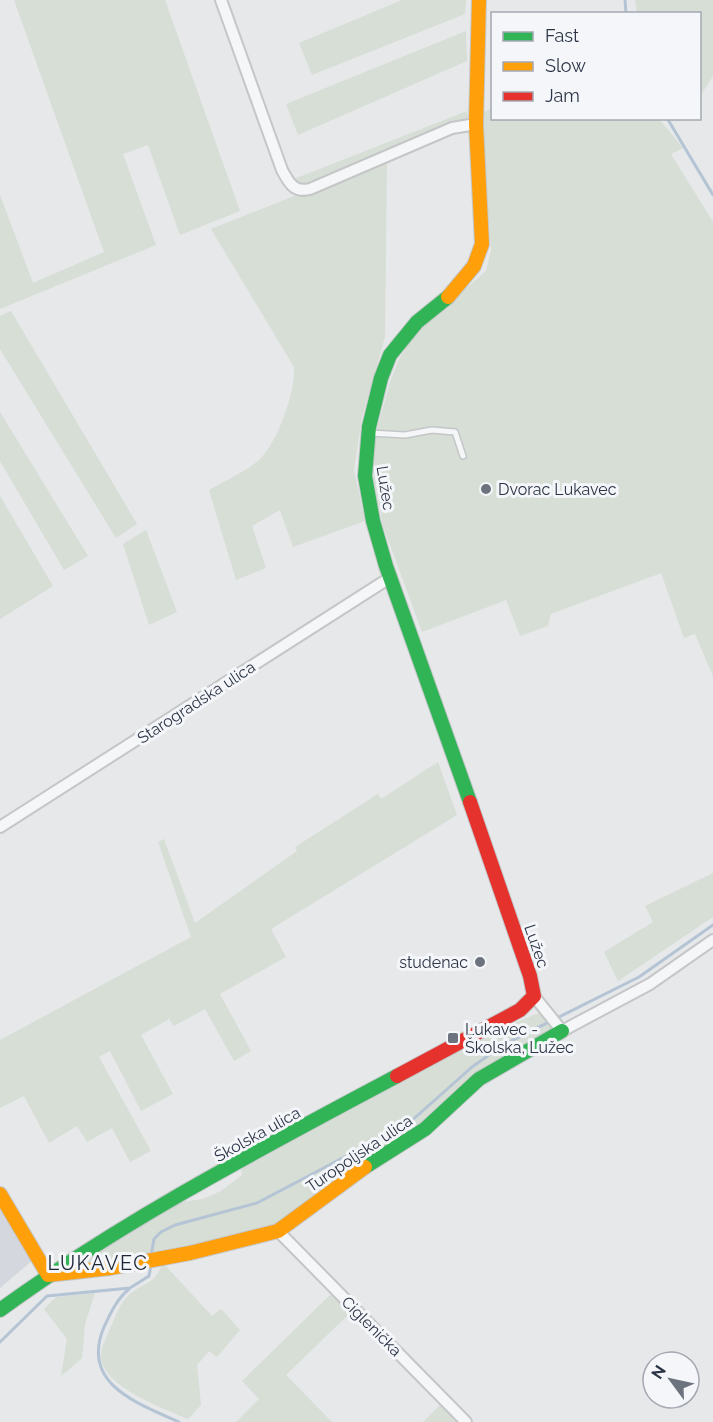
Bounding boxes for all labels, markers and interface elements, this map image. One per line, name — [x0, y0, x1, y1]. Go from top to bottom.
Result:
legend — [491, 12, 701, 120]
text: Fast — [545, 25, 579, 46]
text: Slow — [545, 55, 586, 76]
text: Jam — [545, 85, 580, 106]
street label: Lužec — [373, 465, 398, 512]
place label: Dvorac Lukavec — [498, 480, 617, 499]
marker: Dvorac Lukavec — [479, 482, 493, 496]
street label: Starogradska ulica — [134, 657, 259, 748]
street label: Lužec — [520, 922, 553, 971]
place label: studenac — [399, 953, 468, 972]
marker: studenac — [473, 955, 487, 969]
place label: Lukavec - Školska, Lužec — [465, 1020, 574, 1057]
marker: Lukavec - Školska, Lužec — [446, 1031, 460, 1045]
street label: Školska ulica — [210, 1102, 304, 1166]
street label: Turopoljska ulica — [303, 1111, 416, 1196]
district label: LUKAVEC — [47, 1251, 149, 1275]
street label: Ciglenička — [338, 1292, 406, 1360]
north arrow — [641, 1350, 701, 1410]
text: N — [648, 1362, 670, 1382]

